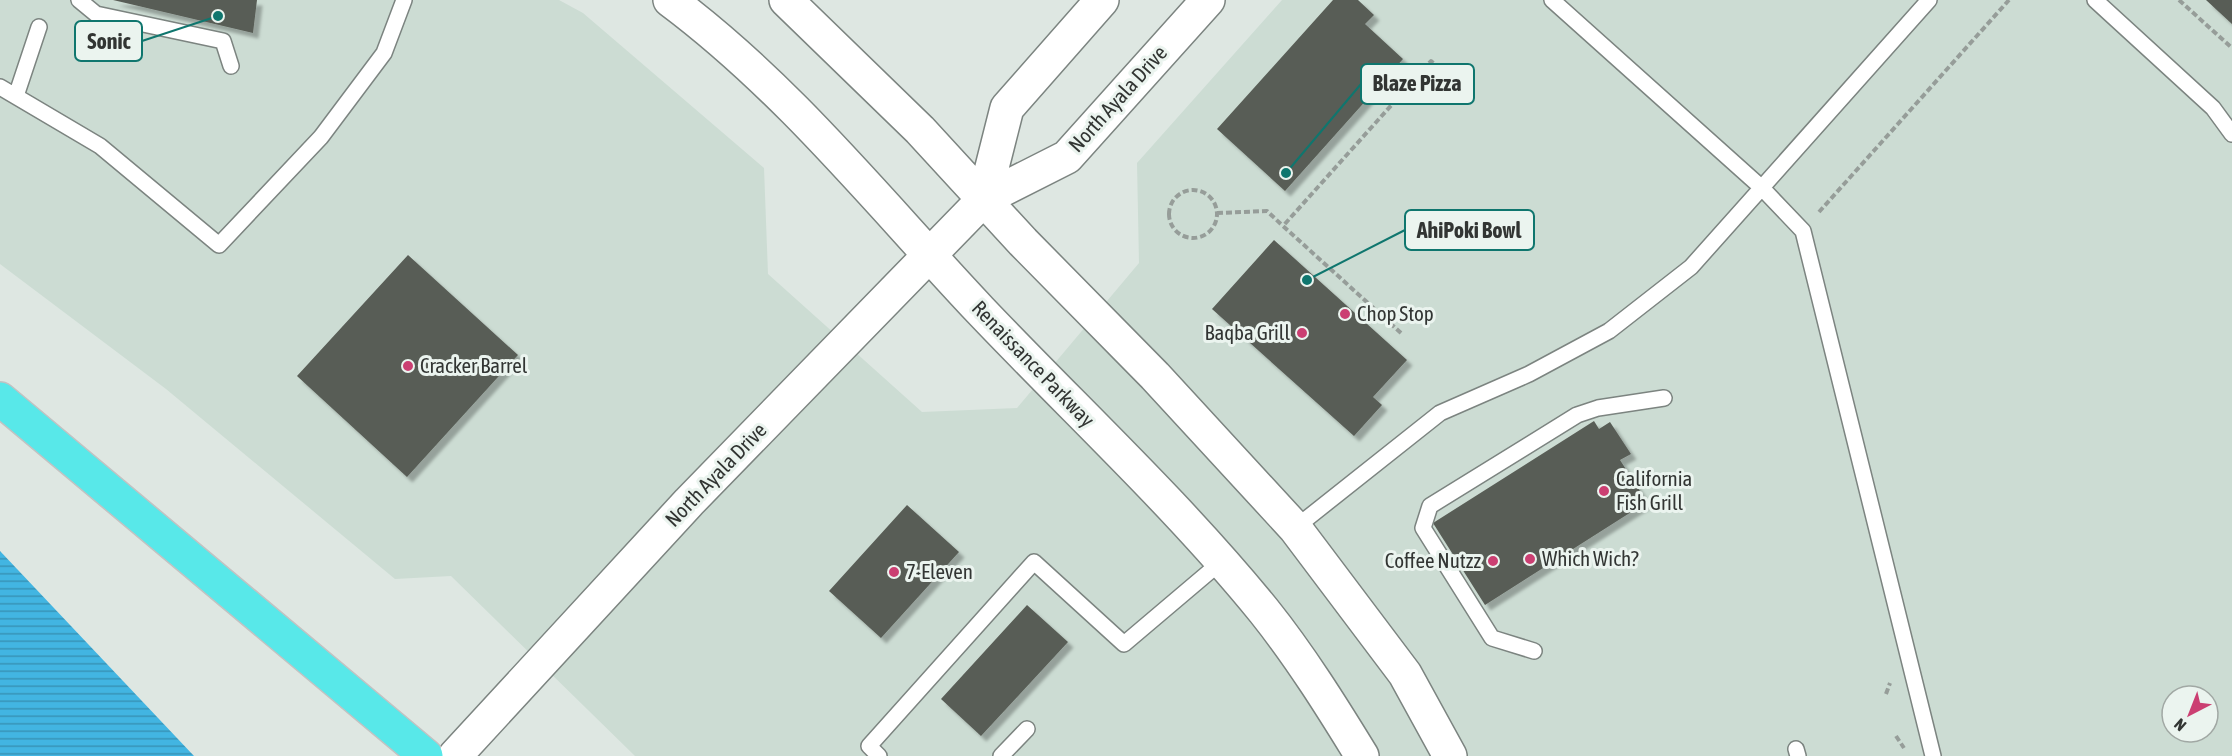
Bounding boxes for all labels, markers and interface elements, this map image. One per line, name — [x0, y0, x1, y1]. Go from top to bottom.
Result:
callout: Sonic — [75, 21, 142, 61]
text: Sonic — [87, 28, 132, 54]
street label: North Ayala Drive — [1063, 40, 1171, 156]
callout: Blaze Pizza — [1361, 64, 1474, 104]
text: Blaze Pizza — [1373, 70, 1461, 96]
callout: AhiPoki Bowl — [1405, 210, 1534, 250]
text: AhiPoki Bowl — [1416, 217, 1522, 243]
street label: Renaissance Parkway — [968, 295, 1100, 431]
place label: Chop Stop — [1357, 301, 1434, 325]
marker: Chop Stop — [1338, 307, 1352, 321]
place label: Baqba Grill — [1204, 320, 1290, 344]
marker: Baqba Grill — [1295, 326, 1309, 340]
place label: Cracker Barrel — [420, 353, 528, 377]
marker: Cracker Barrel — [401, 359, 415, 373]
street label: North Ayala Drive — [660, 417, 771, 531]
place label: California Fish Grill — [1616, 466, 1692, 514]
marker: California Fish Grill — [1597, 484, 1611, 498]
place label: Which Wich? — [1542, 546, 1639, 570]
place label: Coffee Nutzz — [1385, 548, 1481, 572]
marker: Which Wich? — [1523, 552, 1537, 566]
marker: Coffee Nutzz — [1486, 554, 1500, 568]
place label: 7-Eleven — [906, 559, 973, 583]
marker: 7-Eleven — [887, 565, 901, 579]
north arrow — [2160, 684, 2220, 744]
text: N — [2170, 715, 2189, 735]

